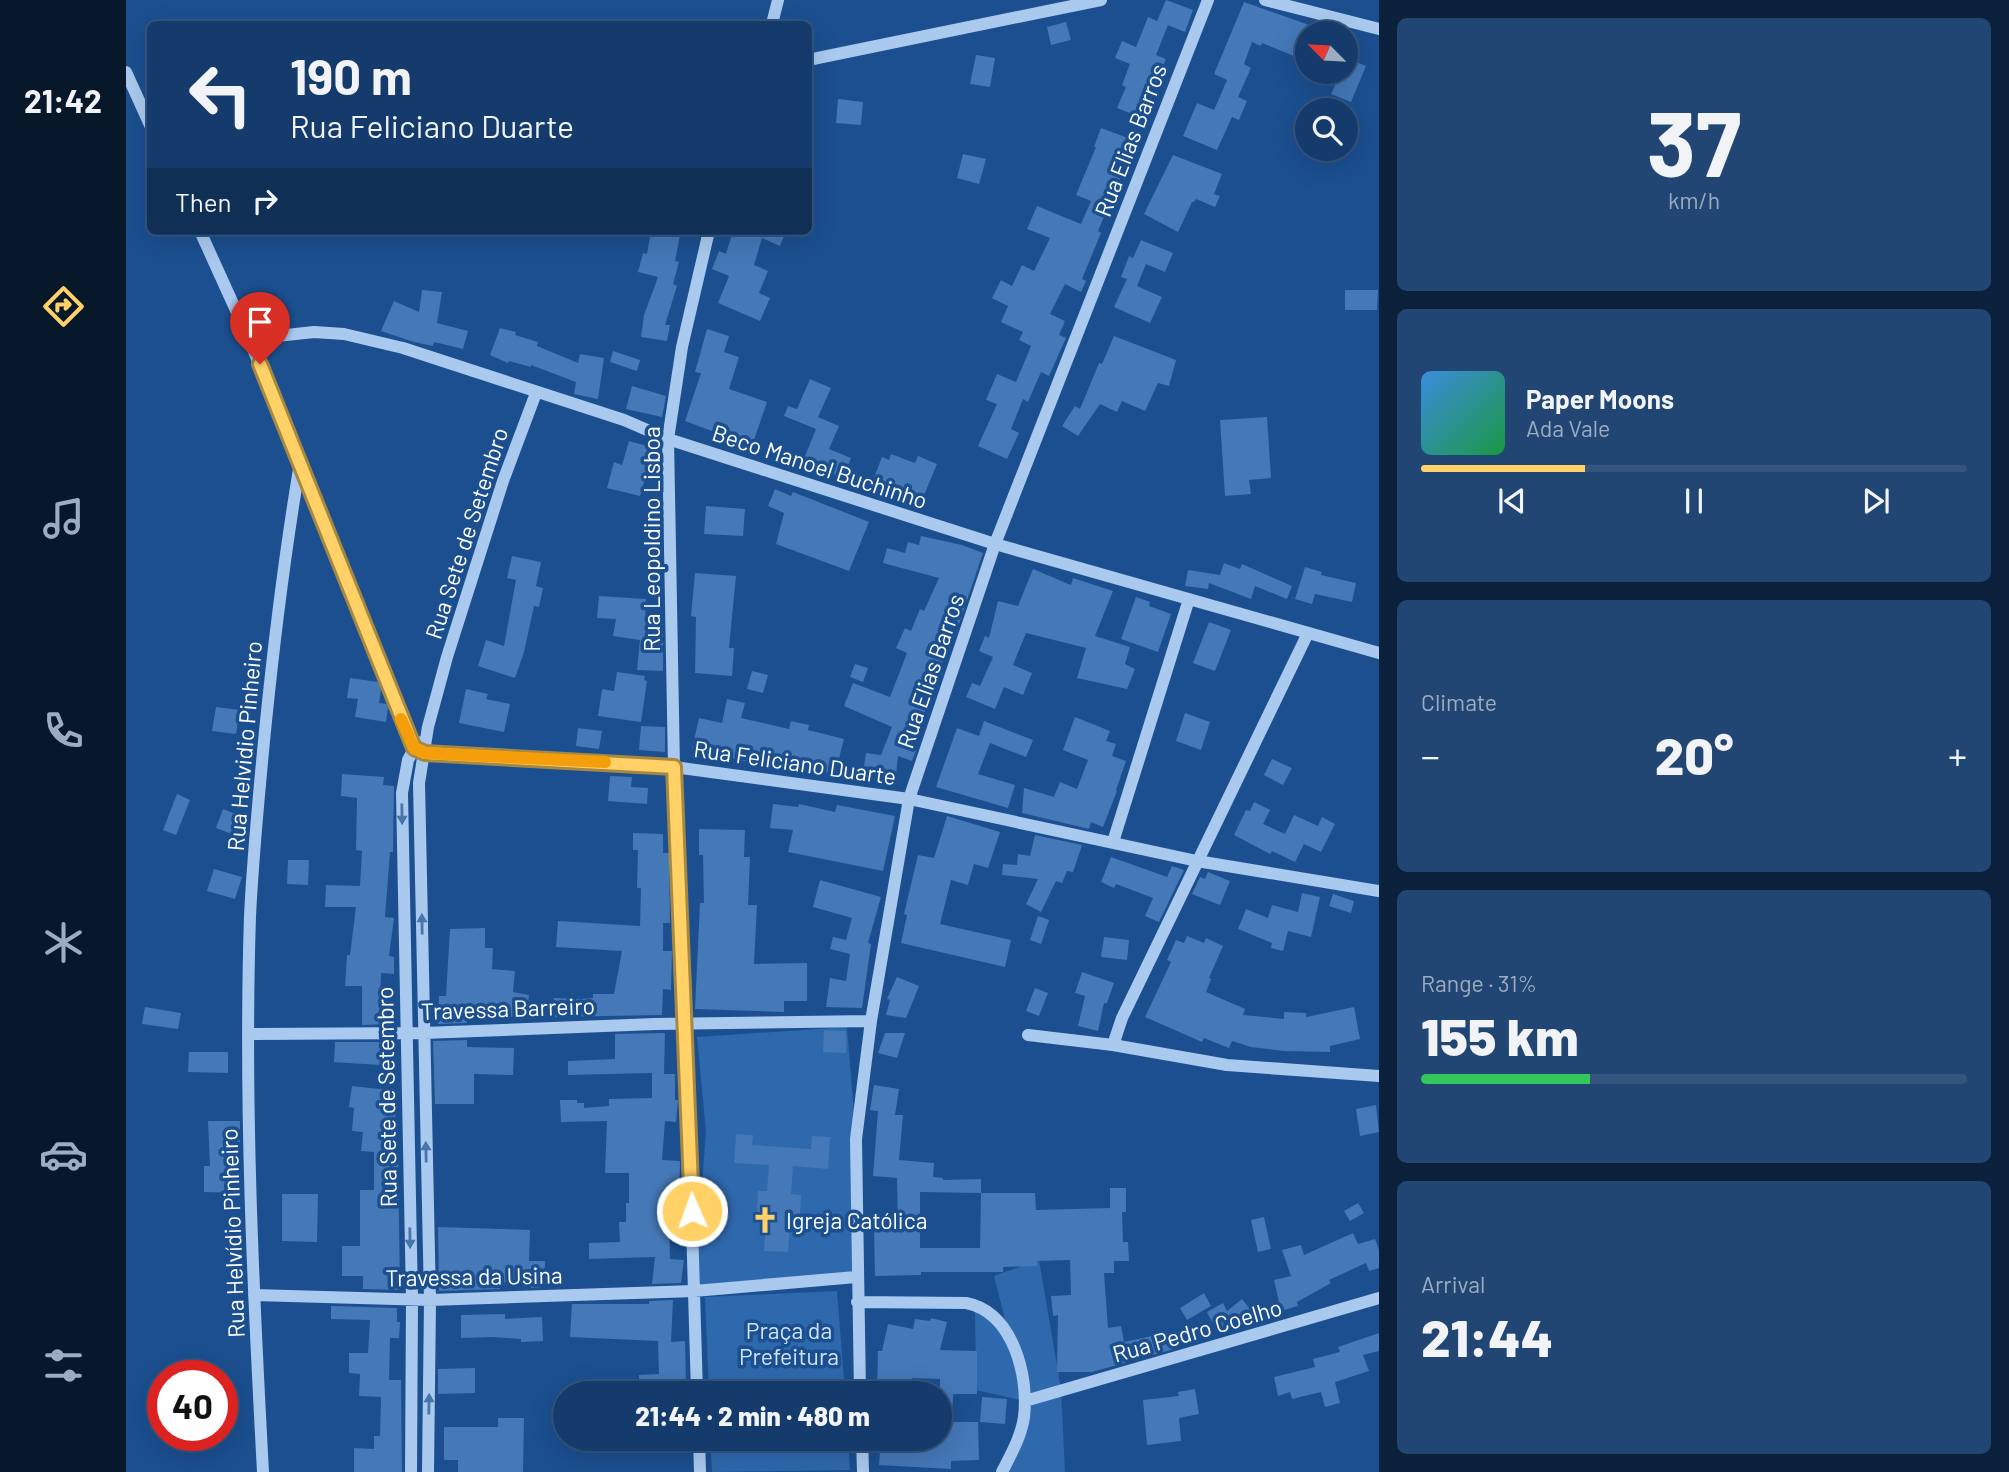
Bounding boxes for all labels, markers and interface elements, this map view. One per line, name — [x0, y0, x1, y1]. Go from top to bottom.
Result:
north arrow — [1295, 21, 1358, 84]
map controls — [1295, 21, 1358, 161]
text: 190 m — [290, 46, 412, 105]
icon: left — [175, 49, 266, 140]
street label: Rua Elias Barros — [1088, 60, 1172, 220]
text: 21:42 — [24, 81, 102, 119]
text: 37 — [1647, 86, 1741, 195]
button: search — [1295, 98, 1358, 161]
text: Rua Feliciano Duarte — [290, 106, 574, 144]
icon: right — [246, 182, 284, 220]
text: Then — [175, 186, 232, 217]
text: km/h — [1668, 186, 1720, 214]
icon: directions — [39, 282, 88, 331]
pin — [230, 292, 290, 364]
icon: arrive — [241, 303, 279, 341]
text: Paper Moons — [1526, 383, 1674, 414]
text: Ada Vale — [1526, 414, 1610, 442]
street label: Beco Manoel Buchinho — [709, 418, 931, 514]
street label: Rua Sete de Setembro — [419, 424, 513, 642]
street label: Rua Leopoldino Lisboa — [637, 426, 665, 652]
icon: previous — [1493, 482, 1531, 520]
icon: pause — [1675, 482, 1713, 520]
icon: next — [1857, 482, 1895, 520]
icon: music — [39, 494, 88, 543]
street label: Rua Elias Barros — [890, 590, 970, 752]
street label: Rua Helvidio Pinheiro — [221, 640, 267, 852]
text: Climate — [1421, 688, 1497, 716]
icon: phone — [39, 706, 88, 755]
text: 20° — [1655, 723, 1733, 785]
text: − — [1421, 732, 1440, 778]
text: + — [1948, 732, 1967, 778]
street label: Rua Feliciano Duarte — [692, 734, 898, 790]
one-way arrow — [396, 803, 408, 825]
one-way arrow — [416, 913, 428, 935]
icon: climate — [39, 918, 88, 967]
text: Range · 31% — [1421, 969, 1537, 997]
street label: Rua Sete de Setembro — [370, 986, 402, 1208]
street label: Travessa Barreiro — [421, 991, 595, 1025]
text: 155 km — [1421, 1004, 1579, 1066]
street label: Rua Helvídio Pinheiro — [214, 1128, 250, 1338]
icon: car — [39, 1130, 88, 1179]
one-way arrow — [421, 1141, 432, 1163]
position arrow — [655, 1174, 729, 1248]
church icon: Igreja Católica — [750, 1205, 780, 1235]
place label: Igreja Católica — [786, 1206, 927, 1234]
one-way arrow — [405, 1227, 416, 1249]
street label: Travessa da Usina — [385, 1260, 563, 1292]
text: Arrival — [1421, 1270, 1485, 1298]
street label: Rua Pedro Coelho — [1109, 1292, 1285, 1368]
text: 21:44 — [1421, 1305, 1553, 1367]
park label: Praça da Prefeitura — [739, 1316, 839, 1370]
icon: filters — [39, 1341, 88, 1390]
speed limit sign: 40 — [147, 1360, 238, 1451]
one-way arrow — [423, 1393, 435, 1415]
text: 21:44 · 2 min · 480 m — [635, 1400, 870, 1431]

